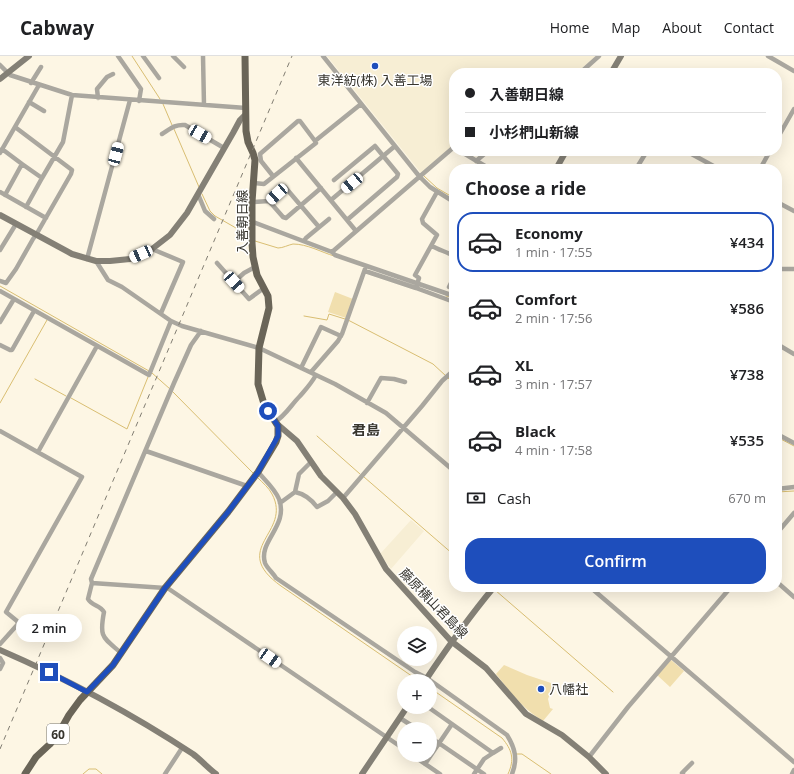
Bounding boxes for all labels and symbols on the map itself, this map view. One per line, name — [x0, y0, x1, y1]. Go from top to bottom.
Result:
marker: 東洋紡(株) 入善工場 — [370, 61, 380, 71]
place label: 東洋紡(株) 入善工場 — [317, 71, 433, 89]
car — [187, 123, 213, 145]
car — [107, 141, 125, 167]
car — [339, 171, 365, 195]
car — [264, 182, 290, 206]
street label: 入善朝日線 — [233, 189, 251, 255]
car — [128, 244, 154, 264]
car — [222, 269, 246, 295]
route start — [259, 402, 277, 420]
district label: 君島 — [352, 420, 380, 439]
street label: 藤原横山君島線 — [396, 564, 472, 642]
callout: 2 min — [16, 614, 82, 642]
car — [257, 646, 283, 670]
route end — [40, 663, 58, 681]
place label: 八幡社 — [549, 680, 588, 698]
marker: 八幡社 — [536, 684, 546, 694]
road number: 60 — [47, 724, 69, 744]

